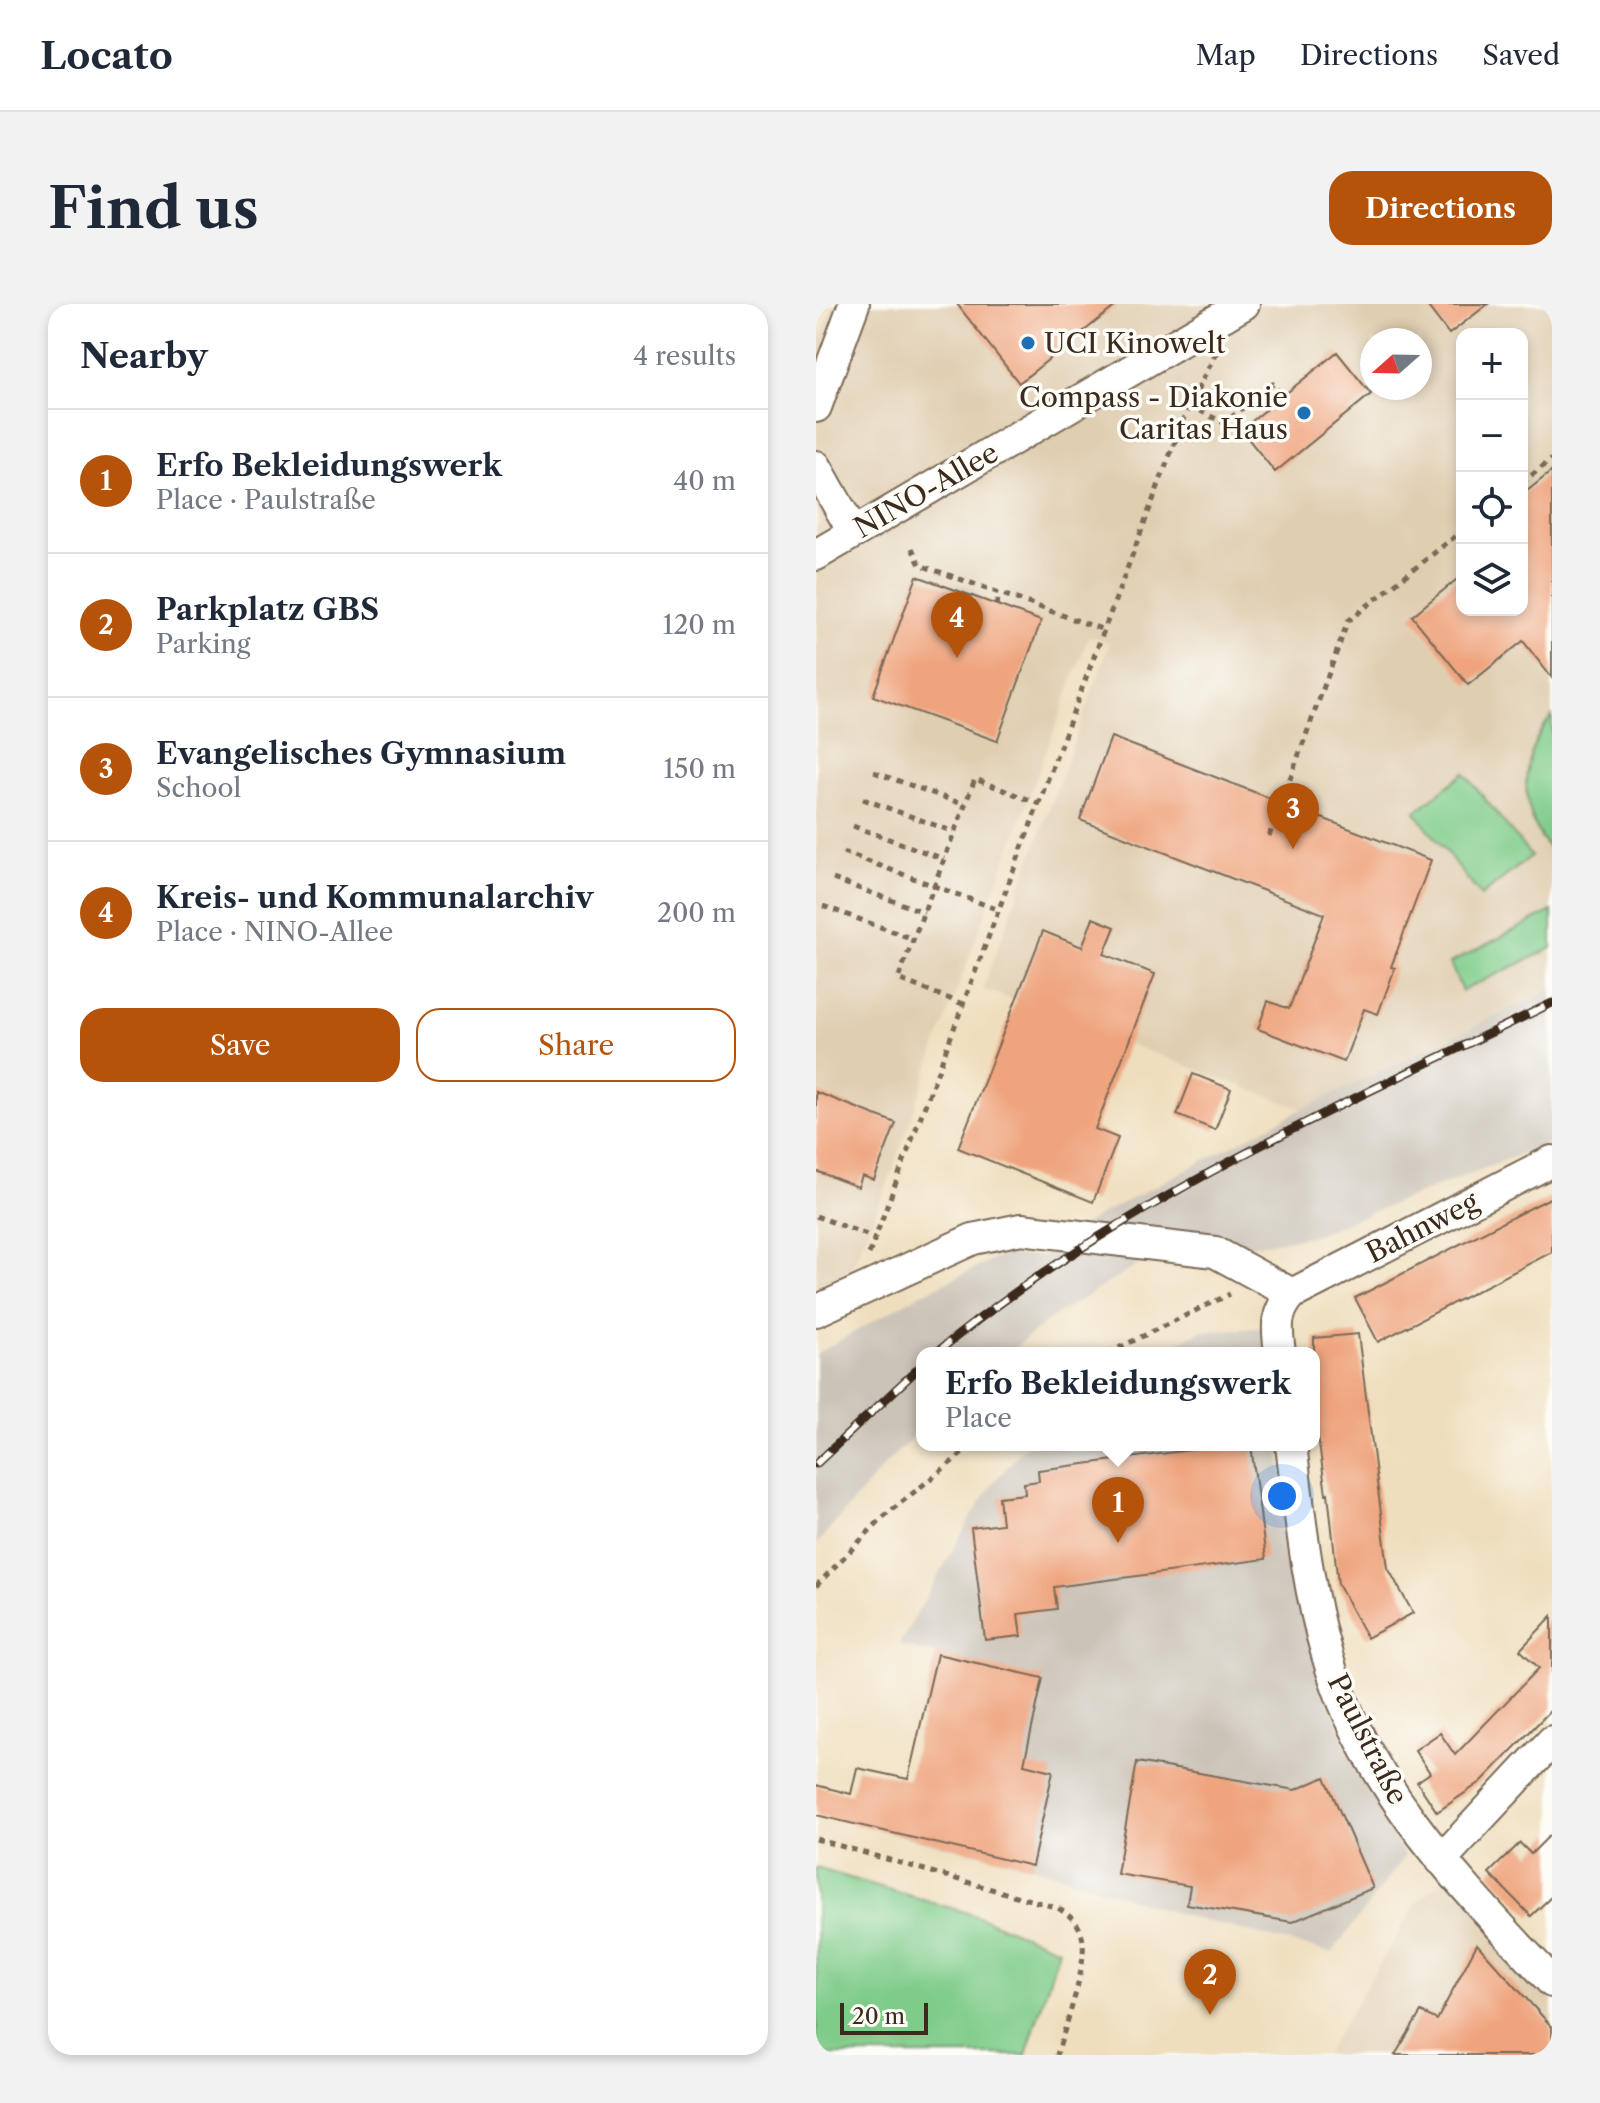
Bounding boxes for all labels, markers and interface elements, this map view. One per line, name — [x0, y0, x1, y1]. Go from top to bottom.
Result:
text: Locato — [40, 32, 173, 79]
text: Map — [1196, 38, 1256, 72]
text: Directions — [1300, 38, 1438, 72]
text: Saved — [1482, 38, 1560, 72]
button: Directions — [1329, 171, 1552, 245]
text: Find us — [48, 174, 259, 243]
place label: UCI Kinowelt — [1044, 326, 1226, 360]
north arrow — [1360, 328, 1432, 400]
map controls — [1456, 328, 1528, 616]
button: + — [1456, 328, 1528, 400]
marker: UCI Kinowelt — [1019, 334, 1037, 352]
text: Nearby — [80, 335, 208, 377]
text: 4 results — [633, 340, 736, 372]
place label: Compass - Diakonie Caritas Haus — [1019, 380, 1288, 446]
button: − — [1456, 400, 1528, 472]
marker: Compass - Diakonie Caritas Haus — [1295, 404, 1313, 422]
street label: NINO-Allee — [848, 435, 1004, 545]
text: Erfo Bekleidungswerk — [156, 447, 502, 484]
text: 1 — [100, 465, 112, 497]
text: 40 m — [673, 465, 736, 497]
button: locate — [1456, 472, 1528, 544]
text: Place · Paulstraße — [156, 484, 376, 516]
button: layers — [1456, 544, 1528, 616]
text: Parkplatz GBS — [156, 591, 379, 628]
pin: 4 — [931, 592, 983, 658]
text: 2 — [98, 609, 114, 641]
text: 120 m — [662, 609, 736, 641]
text: Parking — [156, 628, 250, 660]
text: Evangelisches Gymnasium — [156, 735, 566, 772]
text: 3 — [99, 753, 113, 785]
text: 150 m — [663, 753, 736, 785]
text: School — [156, 772, 241, 804]
pin: 3 — [1267, 783, 1319, 849]
text: Kreis- und Kommunalarchiv — [156, 879, 594, 916]
text: 4 — [98, 897, 114, 929]
text: 200 m — [657, 897, 736, 929]
text: Place · NINO-Allee — [156, 916, 393, 948]
button: Save — [80, 1008, 400, 1082]
button: Share — [416, 1008, 736, 1082]
street label: Bahnweg — [1360, 1184, 1484, 1270]
popup — [916, 1347, 1320, 1451]
text: Erfo Bekleidungswerk — [945, 1365, 1291, 1402]
text: Place — [945, 1402, 1012, 1434]
your location — [1262, 1476, 1302, 1516]
pin: 1 — [1092, 1477, 1144, 1543]
street label: Paulstraße — [1321, 1668, 1415, 1810]
pin: 2 — [1184, 1949, 1236, 2015]
scale bar — [840, 1999, 928, 2035]
text: 20 m — [852, 2003, 905, 2030]

